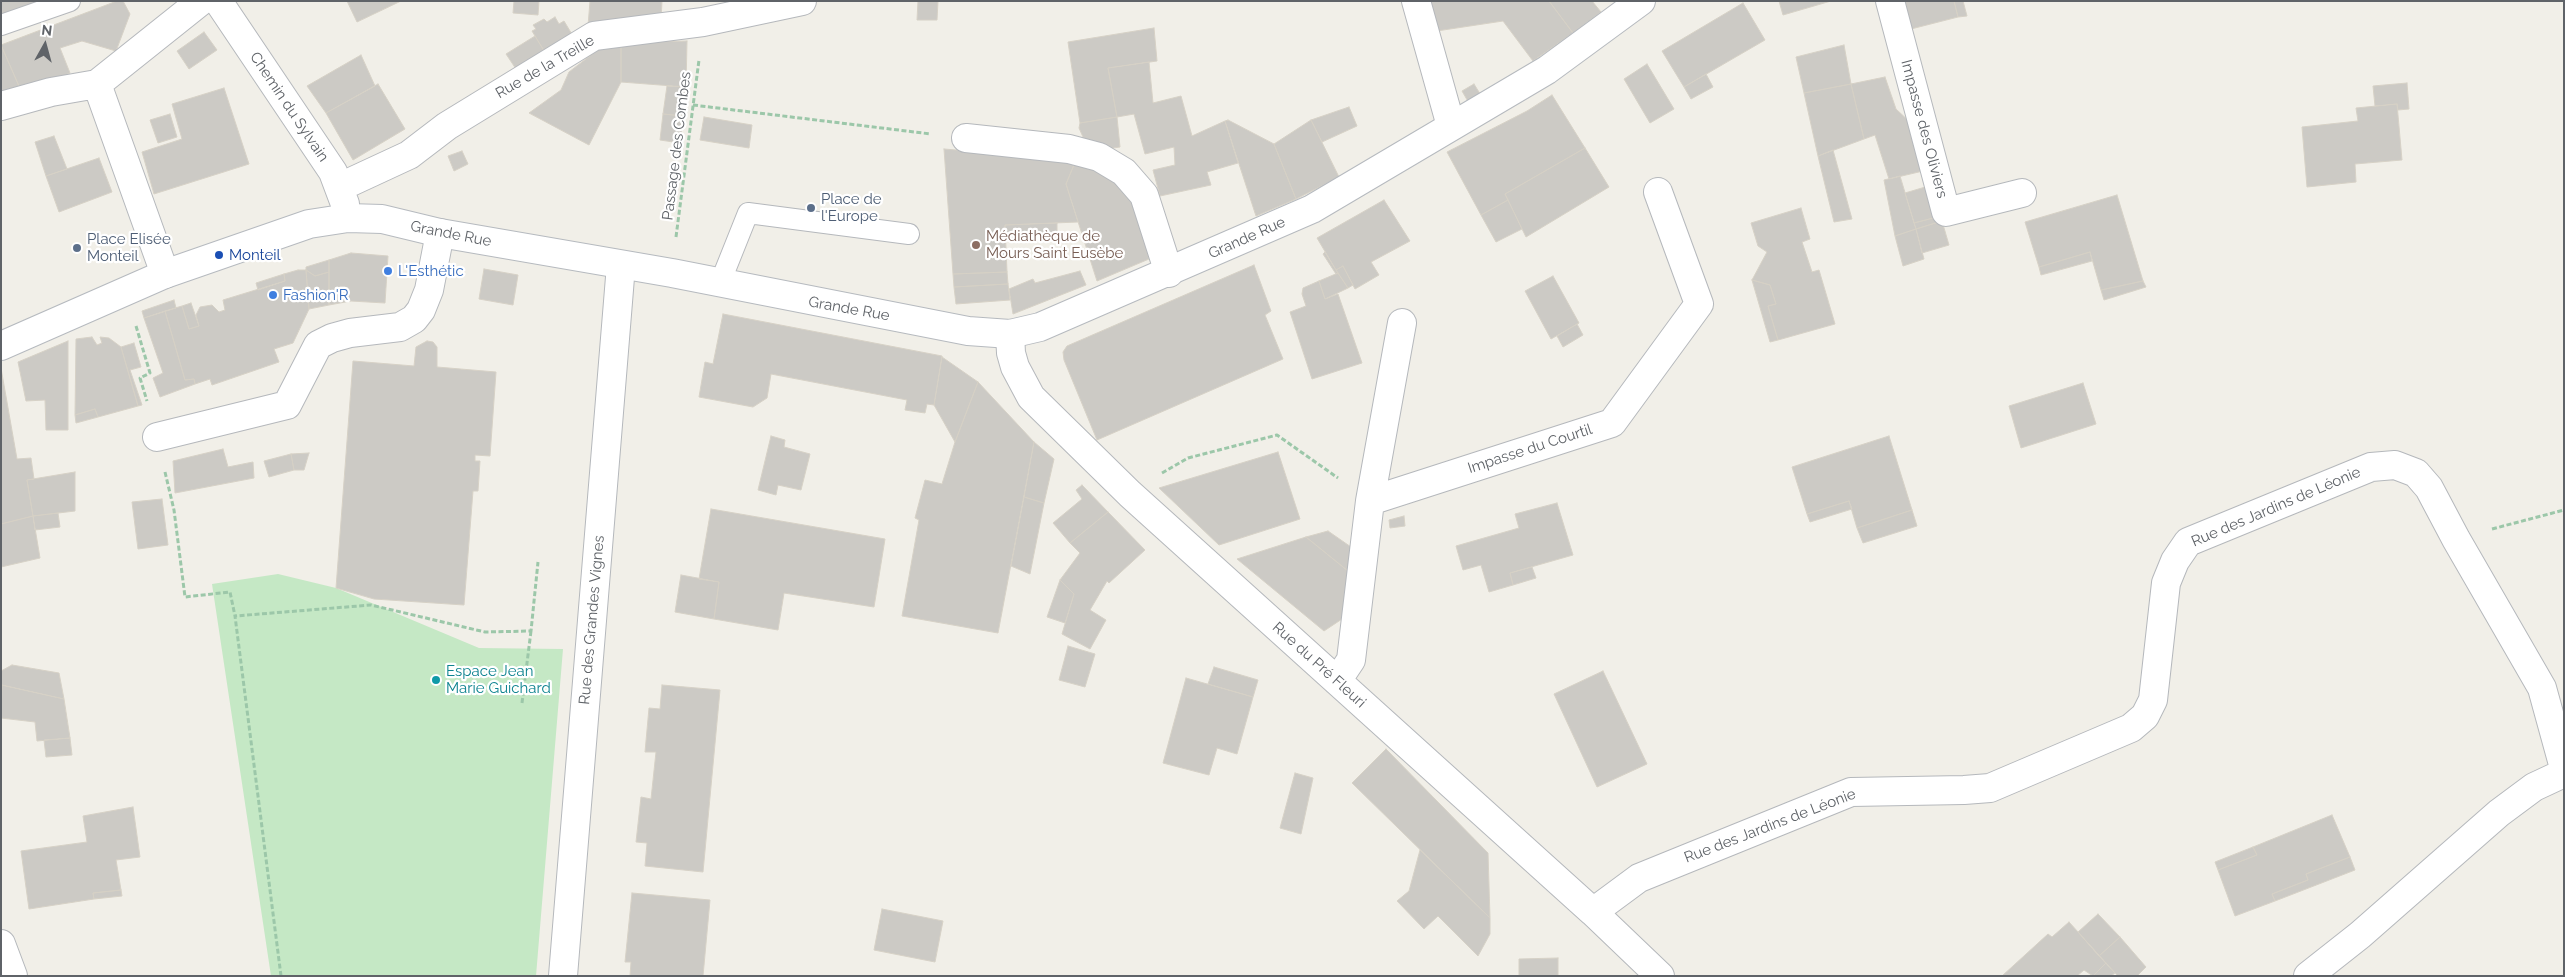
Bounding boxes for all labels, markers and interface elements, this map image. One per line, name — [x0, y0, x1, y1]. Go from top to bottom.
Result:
north arrow — [20, 20, 70, 70]
text: N — [41, 22, 53, 39]
street label: Rue de la Treille — [492, 31, 598, 103]
street label: Chemin du Sylvain — [246, 49, 332, 165]
street label: Impasse des Oliviers — [1897, 58, 1951, 200]
street label: Passage des Combes — [659, 71, 695, 221]
place label: Place de l'Europe — [821, 190, 882, 225]
marker: Place de l'Europe — [805, 202, 817, 214]
street label: Grande Rue — [1206, 213, 1288, 263]
street label: Grande Rue — [409, 217, 493, 251]
place label: Médiathèque de Mours Saint Eusèbe — [986, 227, 1123, 262]
place label: Place Elisée Monteil — [87, 230, 171, 265]
marker: Médiathèque de Mours Saint Eusèbe — [970, 239, 982, 251]
marker: Place Elisée Monteil — [71, 242, 83, 254]
place label: Monteil — [229, 246, 281, 264]
marker: Monteil — [213, 249, 225, 261]
place label: L'Esthétic — [398, 262, 464, 280]
marker: L'Esthétic — [382, 265, 394, 277]
place label: Fashion'R — [283, 286, 349, 304]
marker: Fashion'R — [267, 289, 279, 301]
street label: Grande Rue — [807, 293, 891, 325]
street label: Impasse du Courtil — [1465, 420, 1595, 478]
street label: Rue des Jardins de Léonie — [2189, 463, 2363, 551]
street label: Rue des Grandes Vignes — [576, 535, 608, 705]
street label: Rue du Pré Fleuri — [1269, 618, 1369, 712]
place label: Espace Jean Marie Guichard — [446, 662, 551, 697]
marker: Espace Jean Marie Guichard — [430, 674, 442, 686]
street label: Rue des Jardins de Léonie — [1682, 785, 1858, 867]

